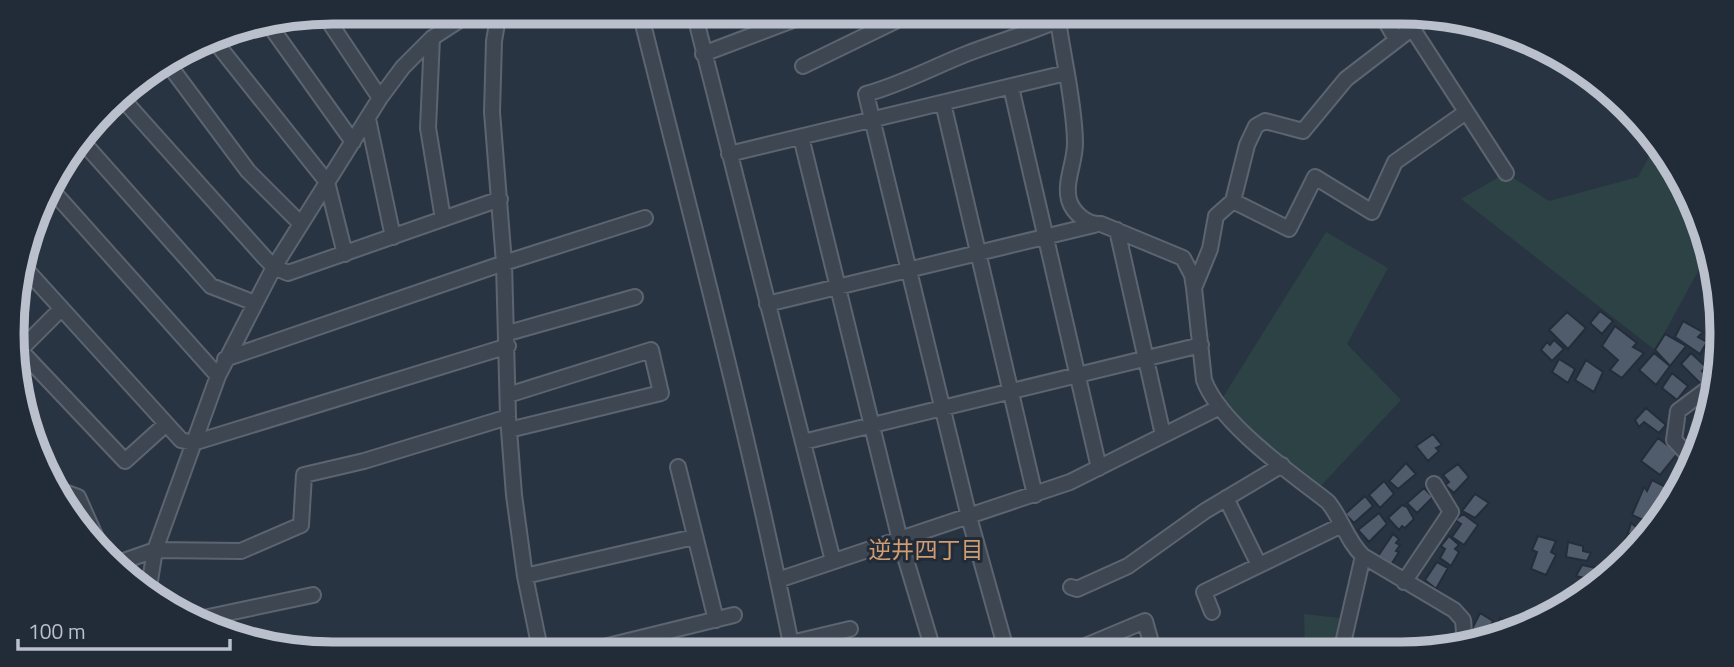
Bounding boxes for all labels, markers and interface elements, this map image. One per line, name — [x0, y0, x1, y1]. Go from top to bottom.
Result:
district label: 逆井四丁目 — [869, 532, 984, 567]
scale bar — [18, 608, 229, 652]
text: 100 m — [28, 615, 85, 647]

